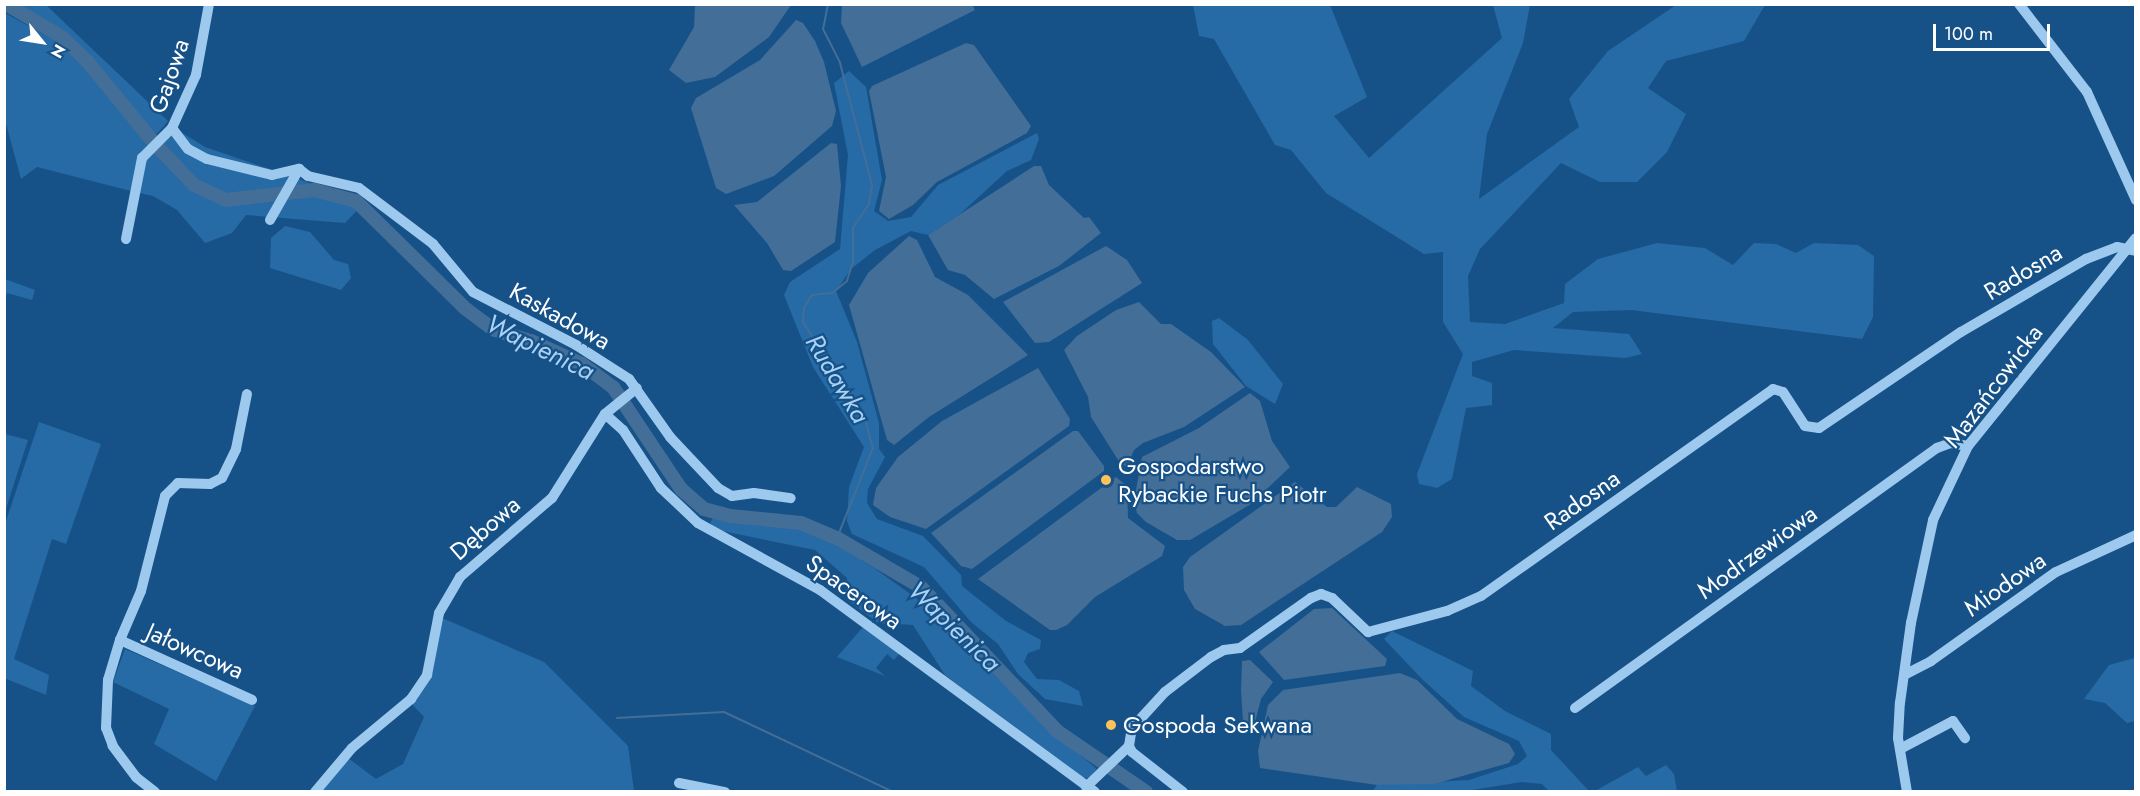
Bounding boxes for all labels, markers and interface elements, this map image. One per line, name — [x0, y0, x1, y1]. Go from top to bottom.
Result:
north arrow — [12, 12, 72, 72]
scale bar — [1936, 12, 2053, 50]
text: 100 m — [1944, 21, 1993, 47]
street label: Gajowa — [143, 35, 195, 117]
text: N — [45, 40, 71, 63]
street label: Radosna — [1979, 238, 2067, 306]
street label: Kaskadowa — [504, 276, 616, 356]
water label: Wapienica — [481, 308, 599, 388]
street label: Mazańcowicka — [1937, 319, 2049, 453]
water label: Rudawka — [798, 329, 876, 429]
place label: Gospodarstwo Rybackie Fuchs Piotr — [1118, 452, 1327, 508]
street label: Radosna — [1539, 464, 1625, 536]
marker: Gospodarstwo Rybackie Fuchs Piotr — [1099, 473, 1113, 487]
street label: Dębowa — [444, 490, 526, 566]
street label: Modrzewiowa — [1691, 499, 1823, 605]
street label: Miodowa — [1959, 546, 2051, 622]
street label: Spacerowa — [800, 548, 908, 636]
water label: Wapienica — [901, 575, 1007, 679]
street label: Jałowcowa — [142, 617, 248, 685]
place label: Gospoda Sekwana — [1123, 711, 1312, 739]
marker: Gospoda Sekwana — [1104, 718, 1118, 732]

